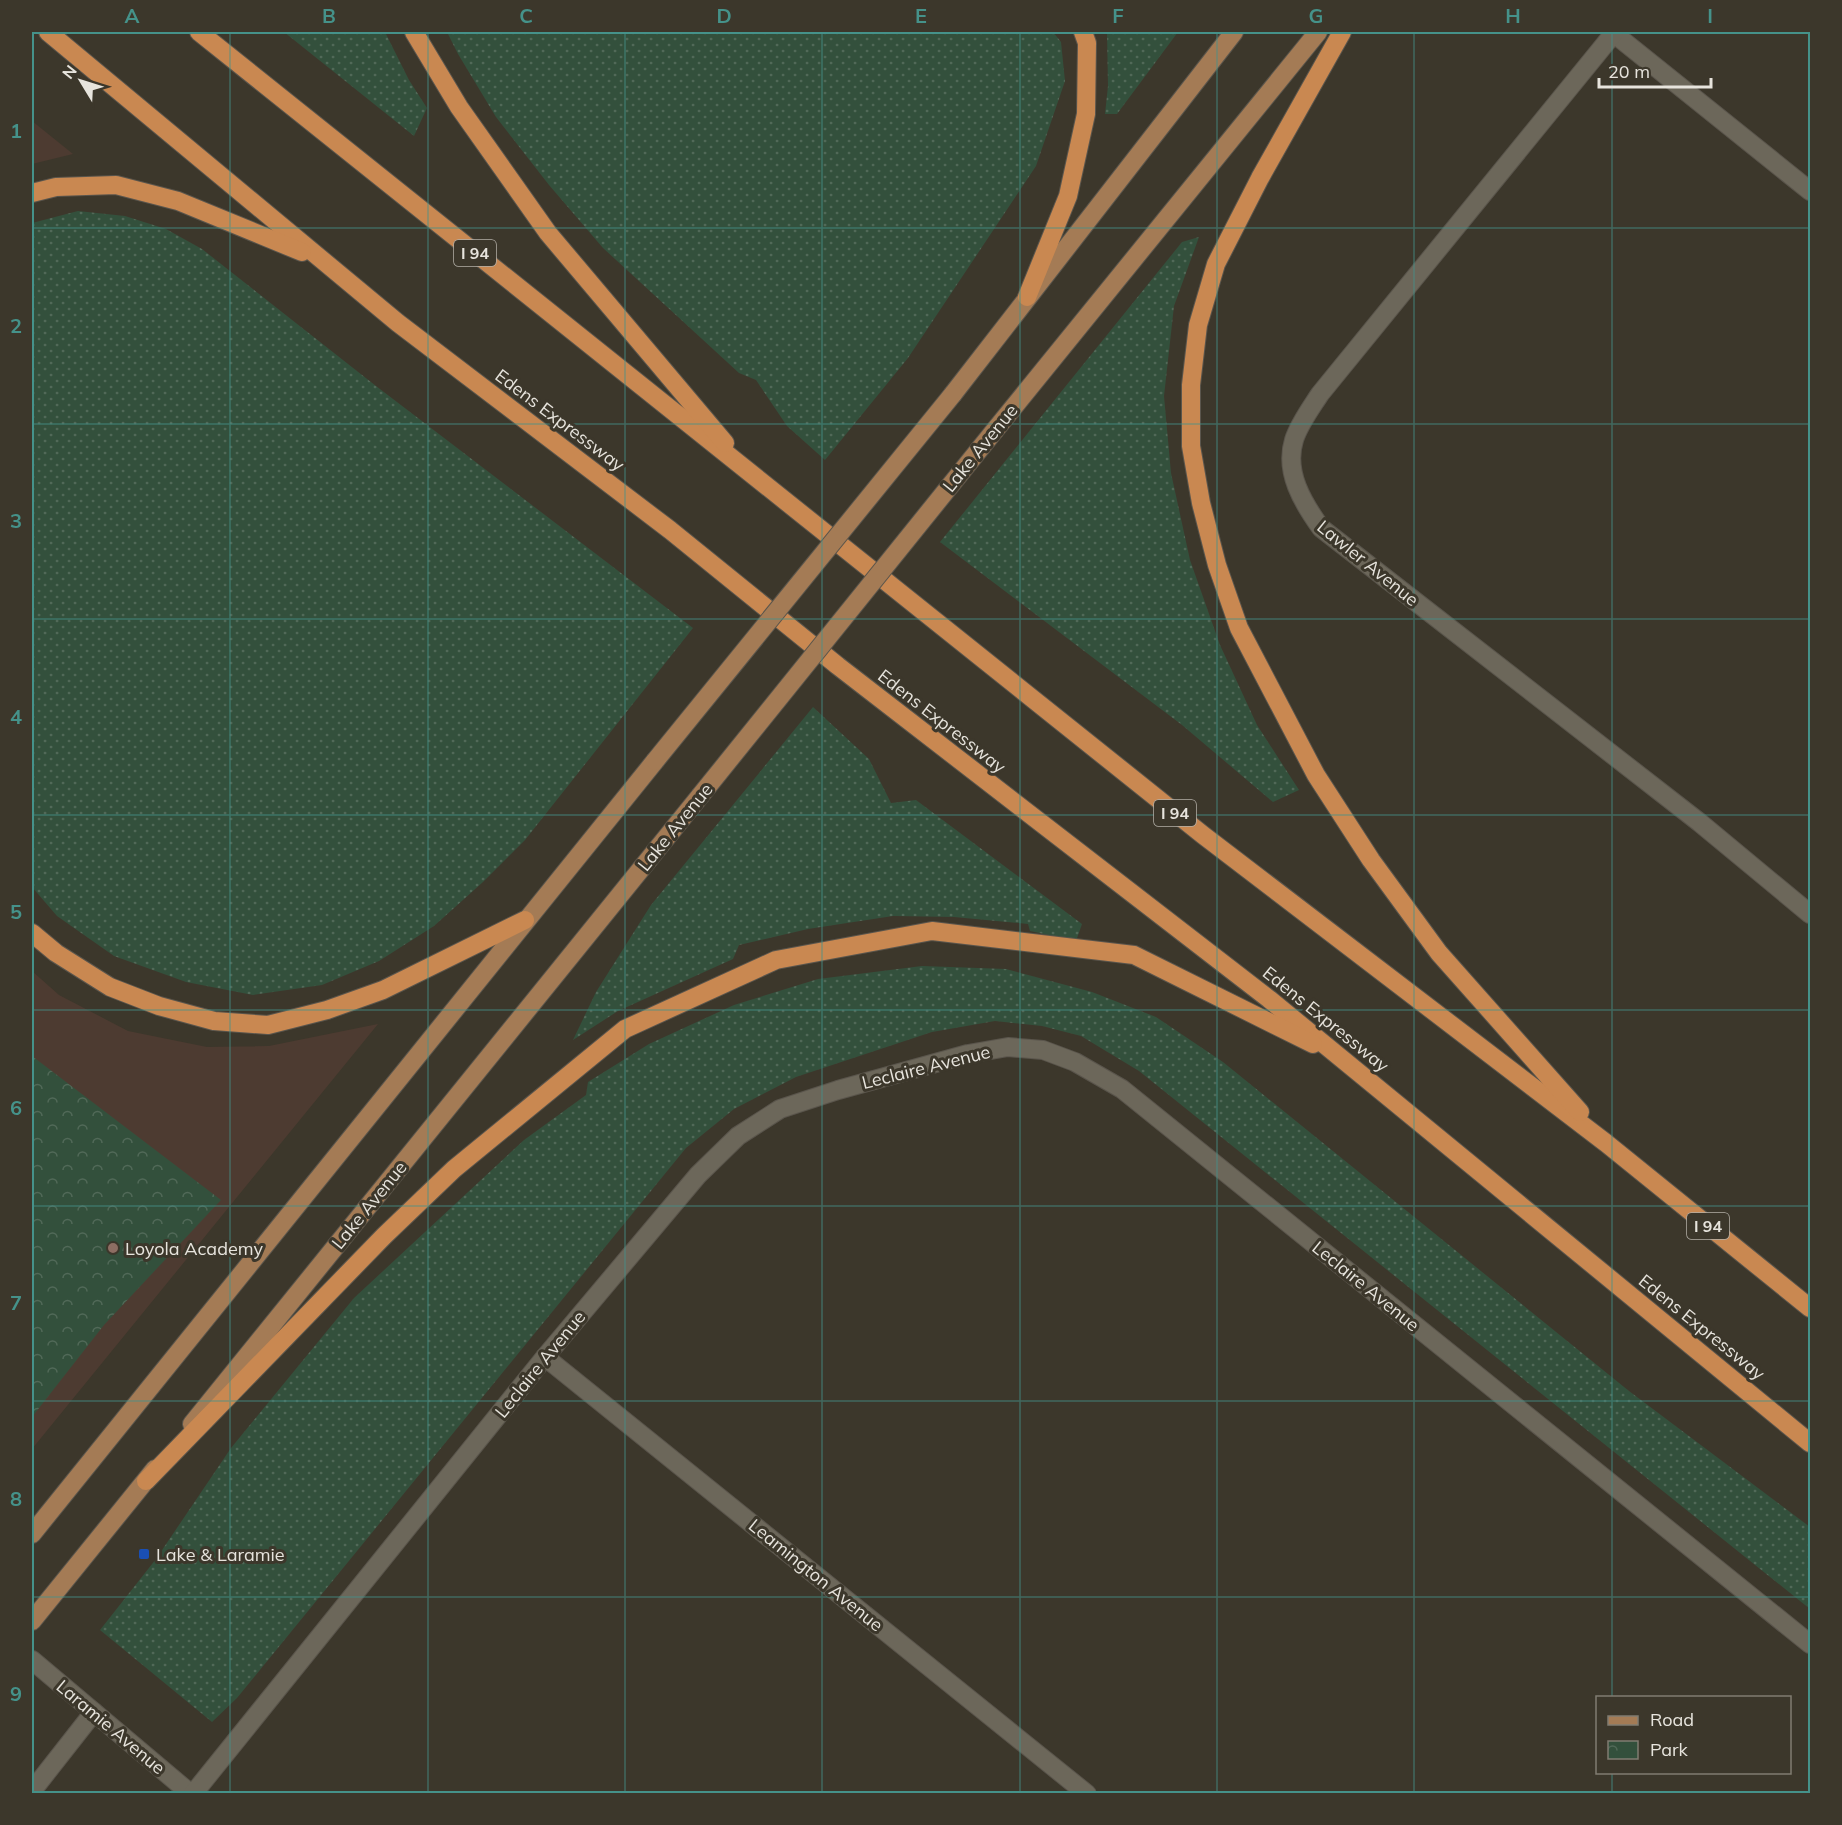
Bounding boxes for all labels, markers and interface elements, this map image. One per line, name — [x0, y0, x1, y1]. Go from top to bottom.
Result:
text: A — [125, 3, 140, 28]
text: B — [322, 3, 336, 28]
text: C — [519, 3, 533, 28]
text: D — [716, 3, 732, 28]
text: E — [915, 3, 927, 28]
text: F — [1112, 3, 1124, 28]
text: G — [1309, 3, 1323, 28]
text: H — [1505, 3, 1521, 28]
text: I — [1707, 3, 1713, 28]
north arrow — [51, 51, 111, 111]
scale bar — [1599, 51, 1712, 89]
text: 20 m — [1608, 60, 1650, 83]
text: N — [58, 61, 81, 83]
text: 1 — [10, 118, 22, 143]
road number: I 94 — [454, 240, 496, 266]
text: 2 — [10, 313, 22, 338]
street label: Edens Expressway — [491, 364, 630, 476]
street label: Lake Avenue — [937, 399, 1023, 497]
text: 3 — [10, 508, 22, 533]
street label: Lawler Avenue — [1313, 515, 1423, 611]
street label: Edens Expressway — [873, 664, 1011, 778]
text: 4 — [10, 704, 22, 729]
street label: Lake Avenue — [632, 778, 718, 876]
road number: I 94 — [1154, 800, 1196, 826]
text: 5 — [10, 899, 22, 924]
street label: Edens Expressway — [1258, 961, 1394, 1077]
street label: Leclaire Avenue — [859, 1040, 993, 1094]
text: 6 — [10, 1095, 22, 1120]
street label: Lake Avenue — [326, 1156, 412, 1254]
road number: I 94 — [1687, 1213, 1729, 1239]
street label: Leclaire Avenue — [1308, 1236, 1424, 1336]
place label: Loyola Academy — [125, 1237, 263, 1260]
marker: Loyola Academy — [106, 1241, 120, 1255]
street label: Edens Expressway — [1634, 1269, 1770, 1385]
text: 7 — [10, 1290, 22, 1315]
street label: Leclaire Avenue — [490, 1306, 590, 1422]
text: 8 — [10, 1486, 22, 1511]
street label: Leamington Avenue — [744, 1514, 888, 1636]
place label: Lake & Laramie — [156, 1543, 285, 1566]
marker: Lake & Laramie — [137, 1547, 151, 1561]
street label: Laramie Avenue — [52, 1675, 170, 1779]
text: 9 — [10, 1681, 22, 1706]
legend — [1596, 1696, 1791, 1774]
text: Road — [1650, 1708, 1694, 1731]
text: Park — [1650, 1738, 1689, 1761]

